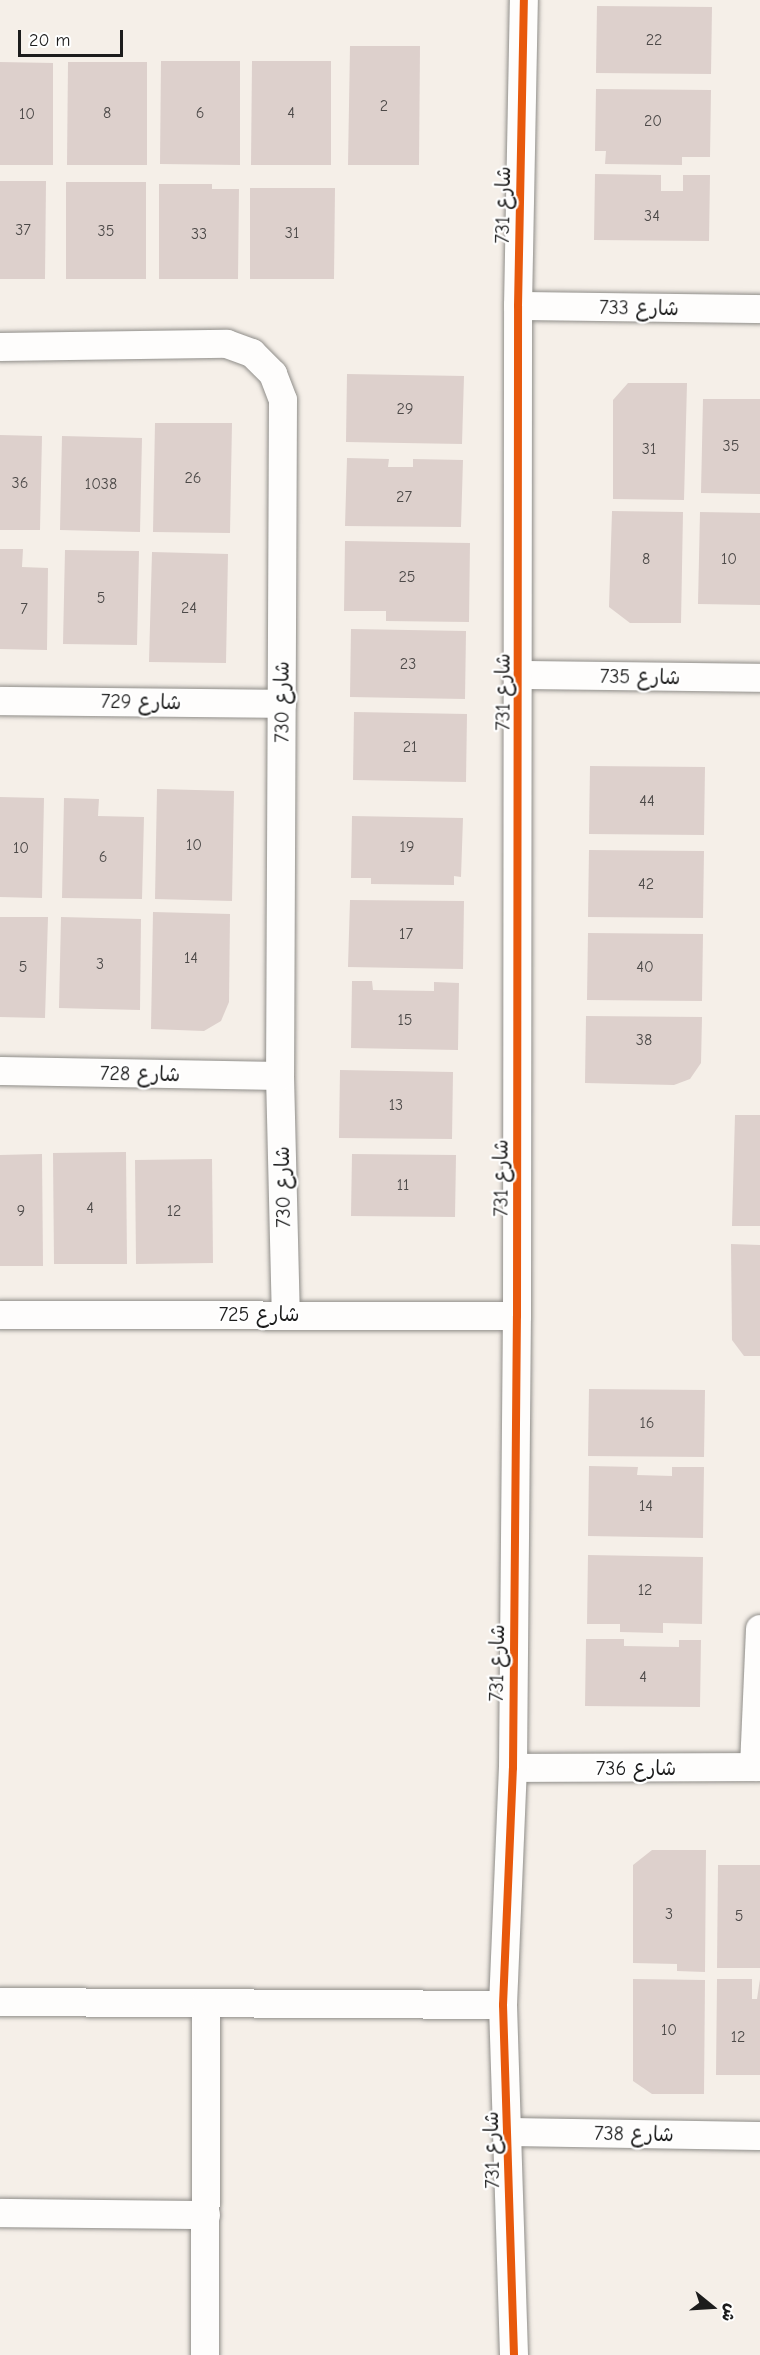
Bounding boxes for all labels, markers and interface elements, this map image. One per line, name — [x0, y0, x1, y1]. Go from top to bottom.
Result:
scale bar — [21, 18, 126, 56]
text: 20 m — [29, 30, 70, 51]
house number: 22 — [646, 30, 662, 50]
house number: 2 — [380, 96, 388, 116]
house number: 8 — [103, 103, 111, 123]
house number: 6 — [196, 103, 204, 123]
house number: 4 — [287, 103, 295, 123]
house number: 10 — [19, 104, 35, 124]
house number: 20 — [644, 111, 662, 131]
street label: شارع 731 — [490, 166, 516, 244]
house number: 34 — [644, 206, 660, 226]
house number: 37 — [15, 220, 31, 240]
house number: 35 — [98, 221, 114, 241]
house number: 31 — [285, 223, 299, 243]
house number: 33 — [191, 224, 207, 244]
street label: شارع 733 — [599, 295, 679, 321]
house number: 29 — [397, 399, 413, 419]
house number: 35 — [723, 436, 739, 456]
house number: 31 — [642, 439, 656, 459]
house number: 26 — [184, 468, 202, 488]
house number: 36 — [12, 473, 28, 493]
house number: 1038 — [85, 474, 117, 494]
house number: 27 — [396, 487, 412, 507]
house number: 8 — [642, 549, 650, 569]
house number: 10 — [721, 549, 737, 569]
house number: 25 — [398, 567, 416, 587]
house number: 5 — [97, 588, 105, 608]
house number: 24 — [181, 598, 197, 618]
house number: 7 — [20, 599, 28, 619]
street label: شارع 731 — [491, 653, 515, 731]
house number: 23 — [400, 654, 416, 674]
street label: شارع 730 — [270, 661, 294, 743]
street label: شارع 735 — [600, 664, 680, 690]
street label: شارع 729 — [101, 689, 181, 715]
house number: 21 — [403, 737, 417, 757]
house number: 44 — [639, 791, 655, 811]
house number: 10 — [186, 835, 202, 855]
house number: 19 — [400, 837, 414, 857]
house number: 10 — [13, 838, 29, 858]
house number: 6 — [99, 847, 107, 867]
house number: 42 — [638, 874, 654, 894]
house number: 17 — [399, 924, 413, 944]
house number: 14 — [184, 948, 198, 968]
house number: 3 — [96, 954, 104, 974]
house number: 5 — [19, 957, 27, 977]
house number: 40 — [636, 957, 654, 977]
house number: 15 — [397, 1010, 413, 1030]
house number: 38 — [636, 1030, 652, 1050]
street label: شارع 728 — [100, 1061, 180, 1087]
house number: 13 — [389, 1095, 403, 1115]
street label: شارع 731 — [489, 1139, 513, 1217]
street label: شارع 730 — [270, 1146, 296, 1228]
house number: 11 — [397, 1175, 409, 1195]
house number: 4 — [86, 1198, 94, 1218]
house number: 9 — [17, 1201, 25, 1221]
house number: 12 — [167, 1201, 181, 1221]
street label: شارع 725 — [219, 1302, 299, 1326]
house number: 16 — [639, 1413, 655, 1433]
house number: 14 — [639, 1496, 653, 1516]
house number: 12 — [638, 1580, 652, 1600]
street label: شارع 731 — [484, 1624, 510, 1702]
house number: 4 — [639, 1667, 647, 1687]
street label: شارع 736 — [596, 1756, 676, 1780]
house number: 3 — [665, 1904, 673, 1924]
house number: 5 — [735, 1906, 743, 1926]
house number: 10 — [661, 2020, 677, 2040]
house number: 12 — [731, 2027, 745, 2047]
street label: شارع 731 — [479, 2111, 505, 2189]
street label: شارع 738 — [594, 2121, 674, 2147]
north arrow — [682, 2277, 742, 2337]
text: ش — [718, 2301, 740, 2324]

